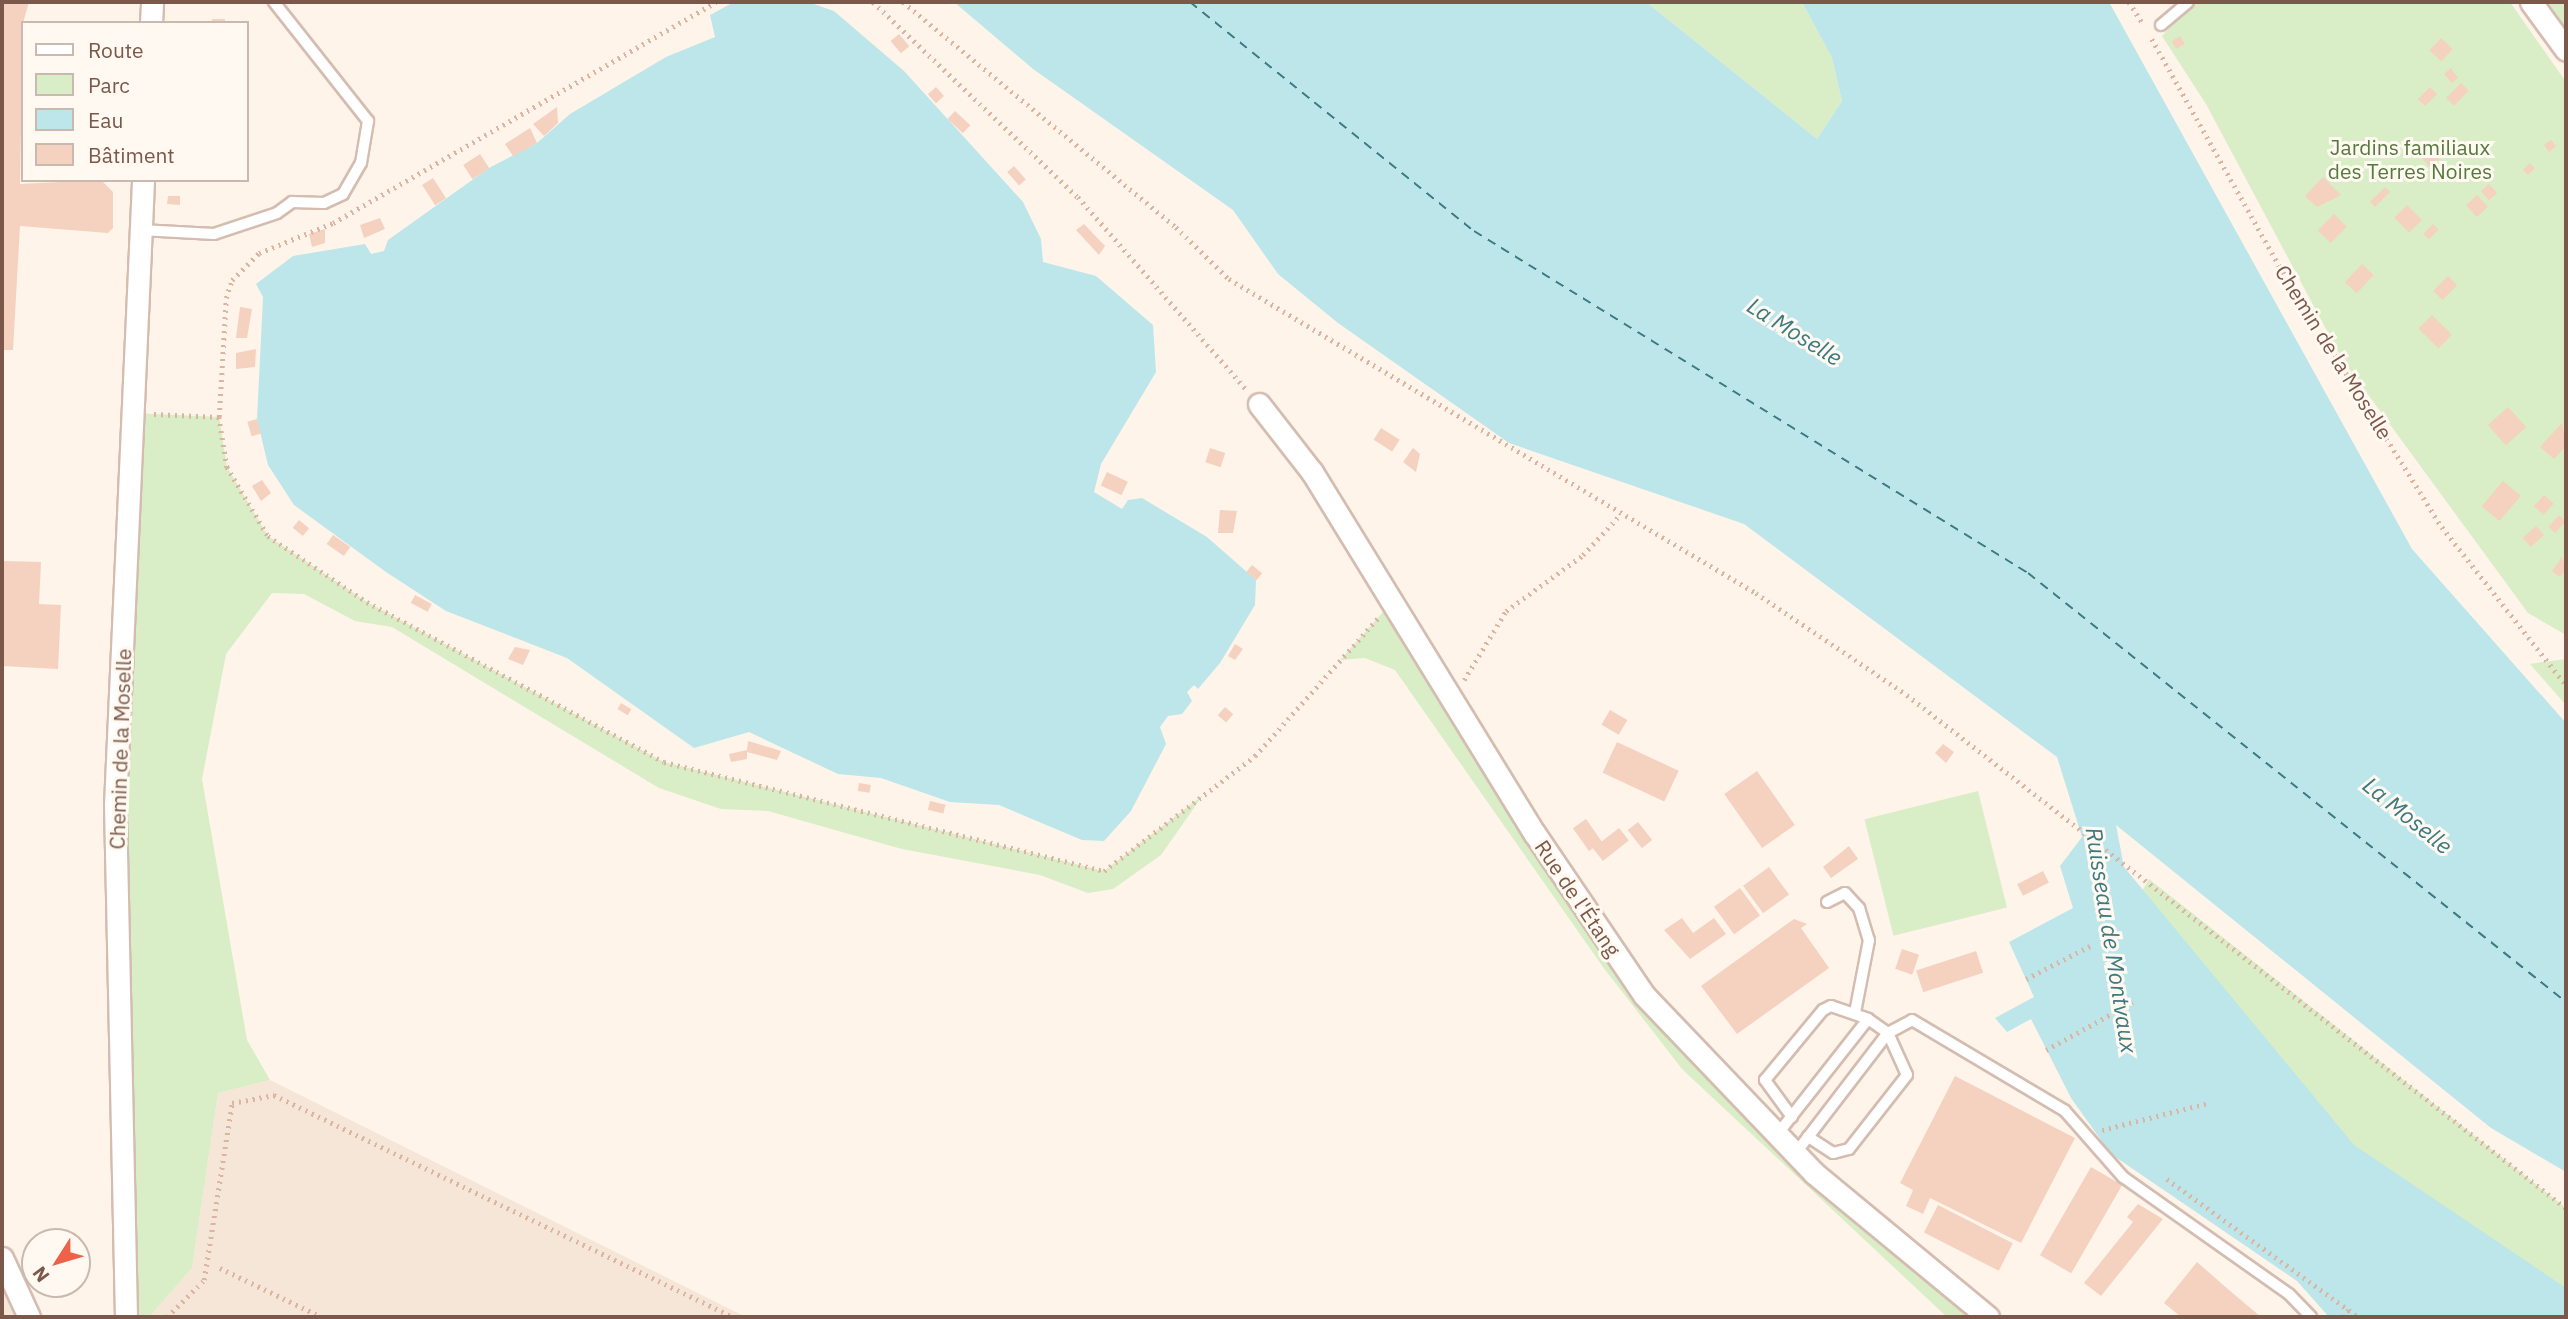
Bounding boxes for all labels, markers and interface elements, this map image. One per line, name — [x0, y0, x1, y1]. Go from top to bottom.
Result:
legend — [21, 21, 248, 182]
text: Route — [88, 36, 144, 64]
text: Parc — [88, 71, 130, 99]
text: Eau — [88, 106, 123, 134]
park label: Jardins familiaux des Terres Noires — [2328, 134, 2492, 184]
text: Bâtiment — [88, 141, 175, 169]
street label: Chemin de la Moselle — [2270, 260, 2398, 444]
water label: La Moselle — [1742, 291, 1848, 371]
street label: Chemin de la Moselle — [104, 648, 136, 850]
water label: La Moselle — [2358, 771, 2458, 859]
water label: Ruisseau de Montvaux — [2081, 825, 2143, 1055]
street label: Rue de l'Étang — [1530, 835, 1626, 961]
north arrow — [21, 1228, 91, 1298]
text: N — [27, 1262, 55, 1287]

